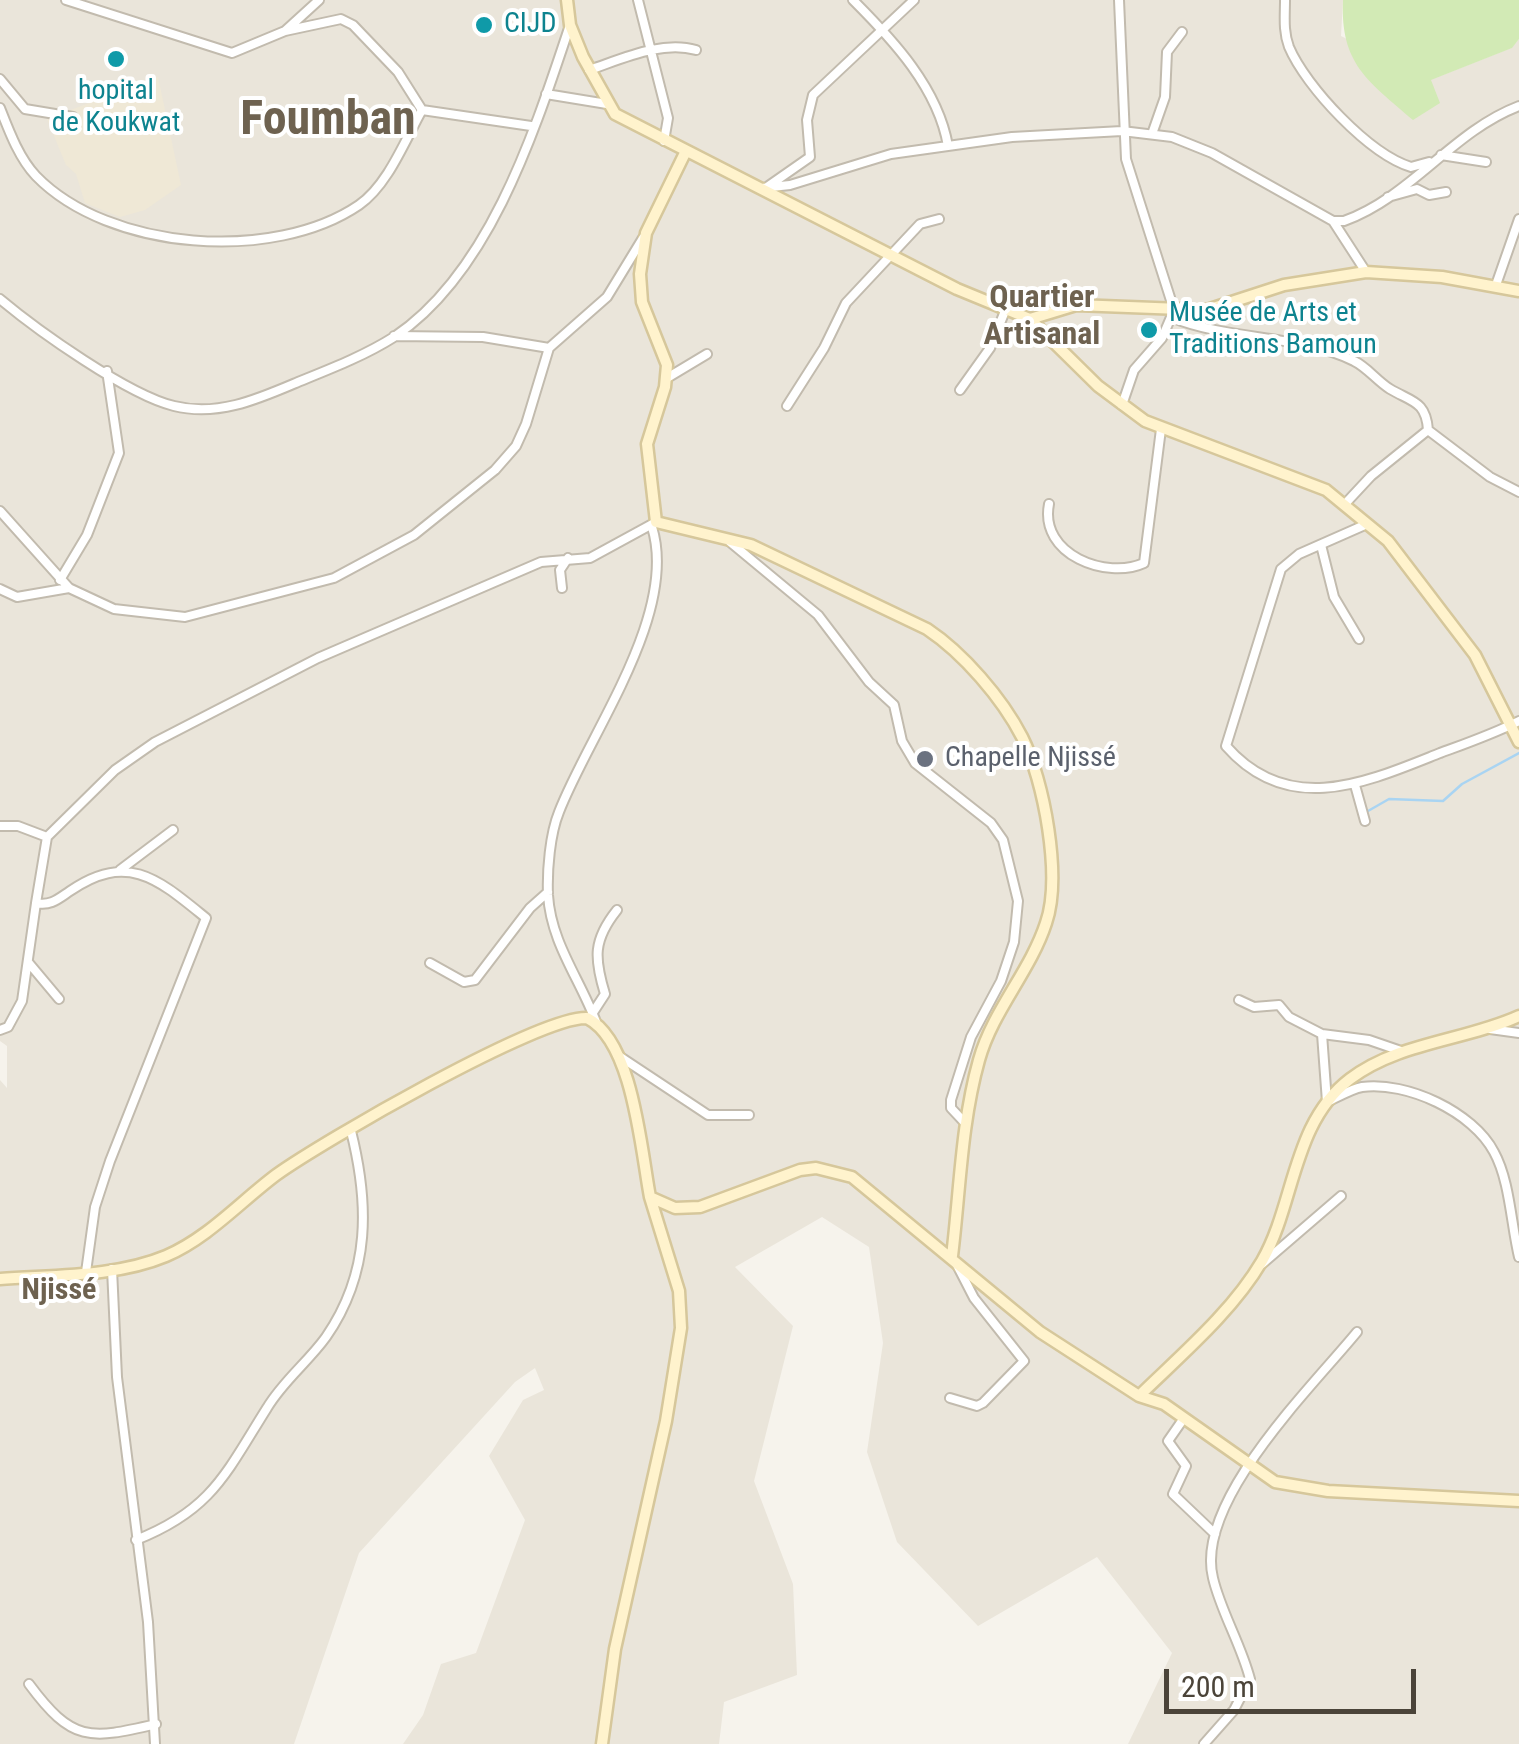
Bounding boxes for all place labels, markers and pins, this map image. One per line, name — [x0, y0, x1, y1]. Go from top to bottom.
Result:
place label: CIJD — [504, 8, 556, 42]
marker: CIJD — [473, 14, 495, 36]
marker: hopital de Koukwat — [105, 48, 127, 70]
place label: hopital de Koukwat — [52, 75, 180, 141]
place label: Musée de Arts et Traditions Bamoun — [1169, 297, 1377, 363]
marker: Musée de Arts et Traditions Bamoun — [1138, 319, 1160, 341]
place label: Chapelle Njissé — [945, 742, 1116, 776]
marker: Chapelle Njissé — [914, 748, 936, 770]

